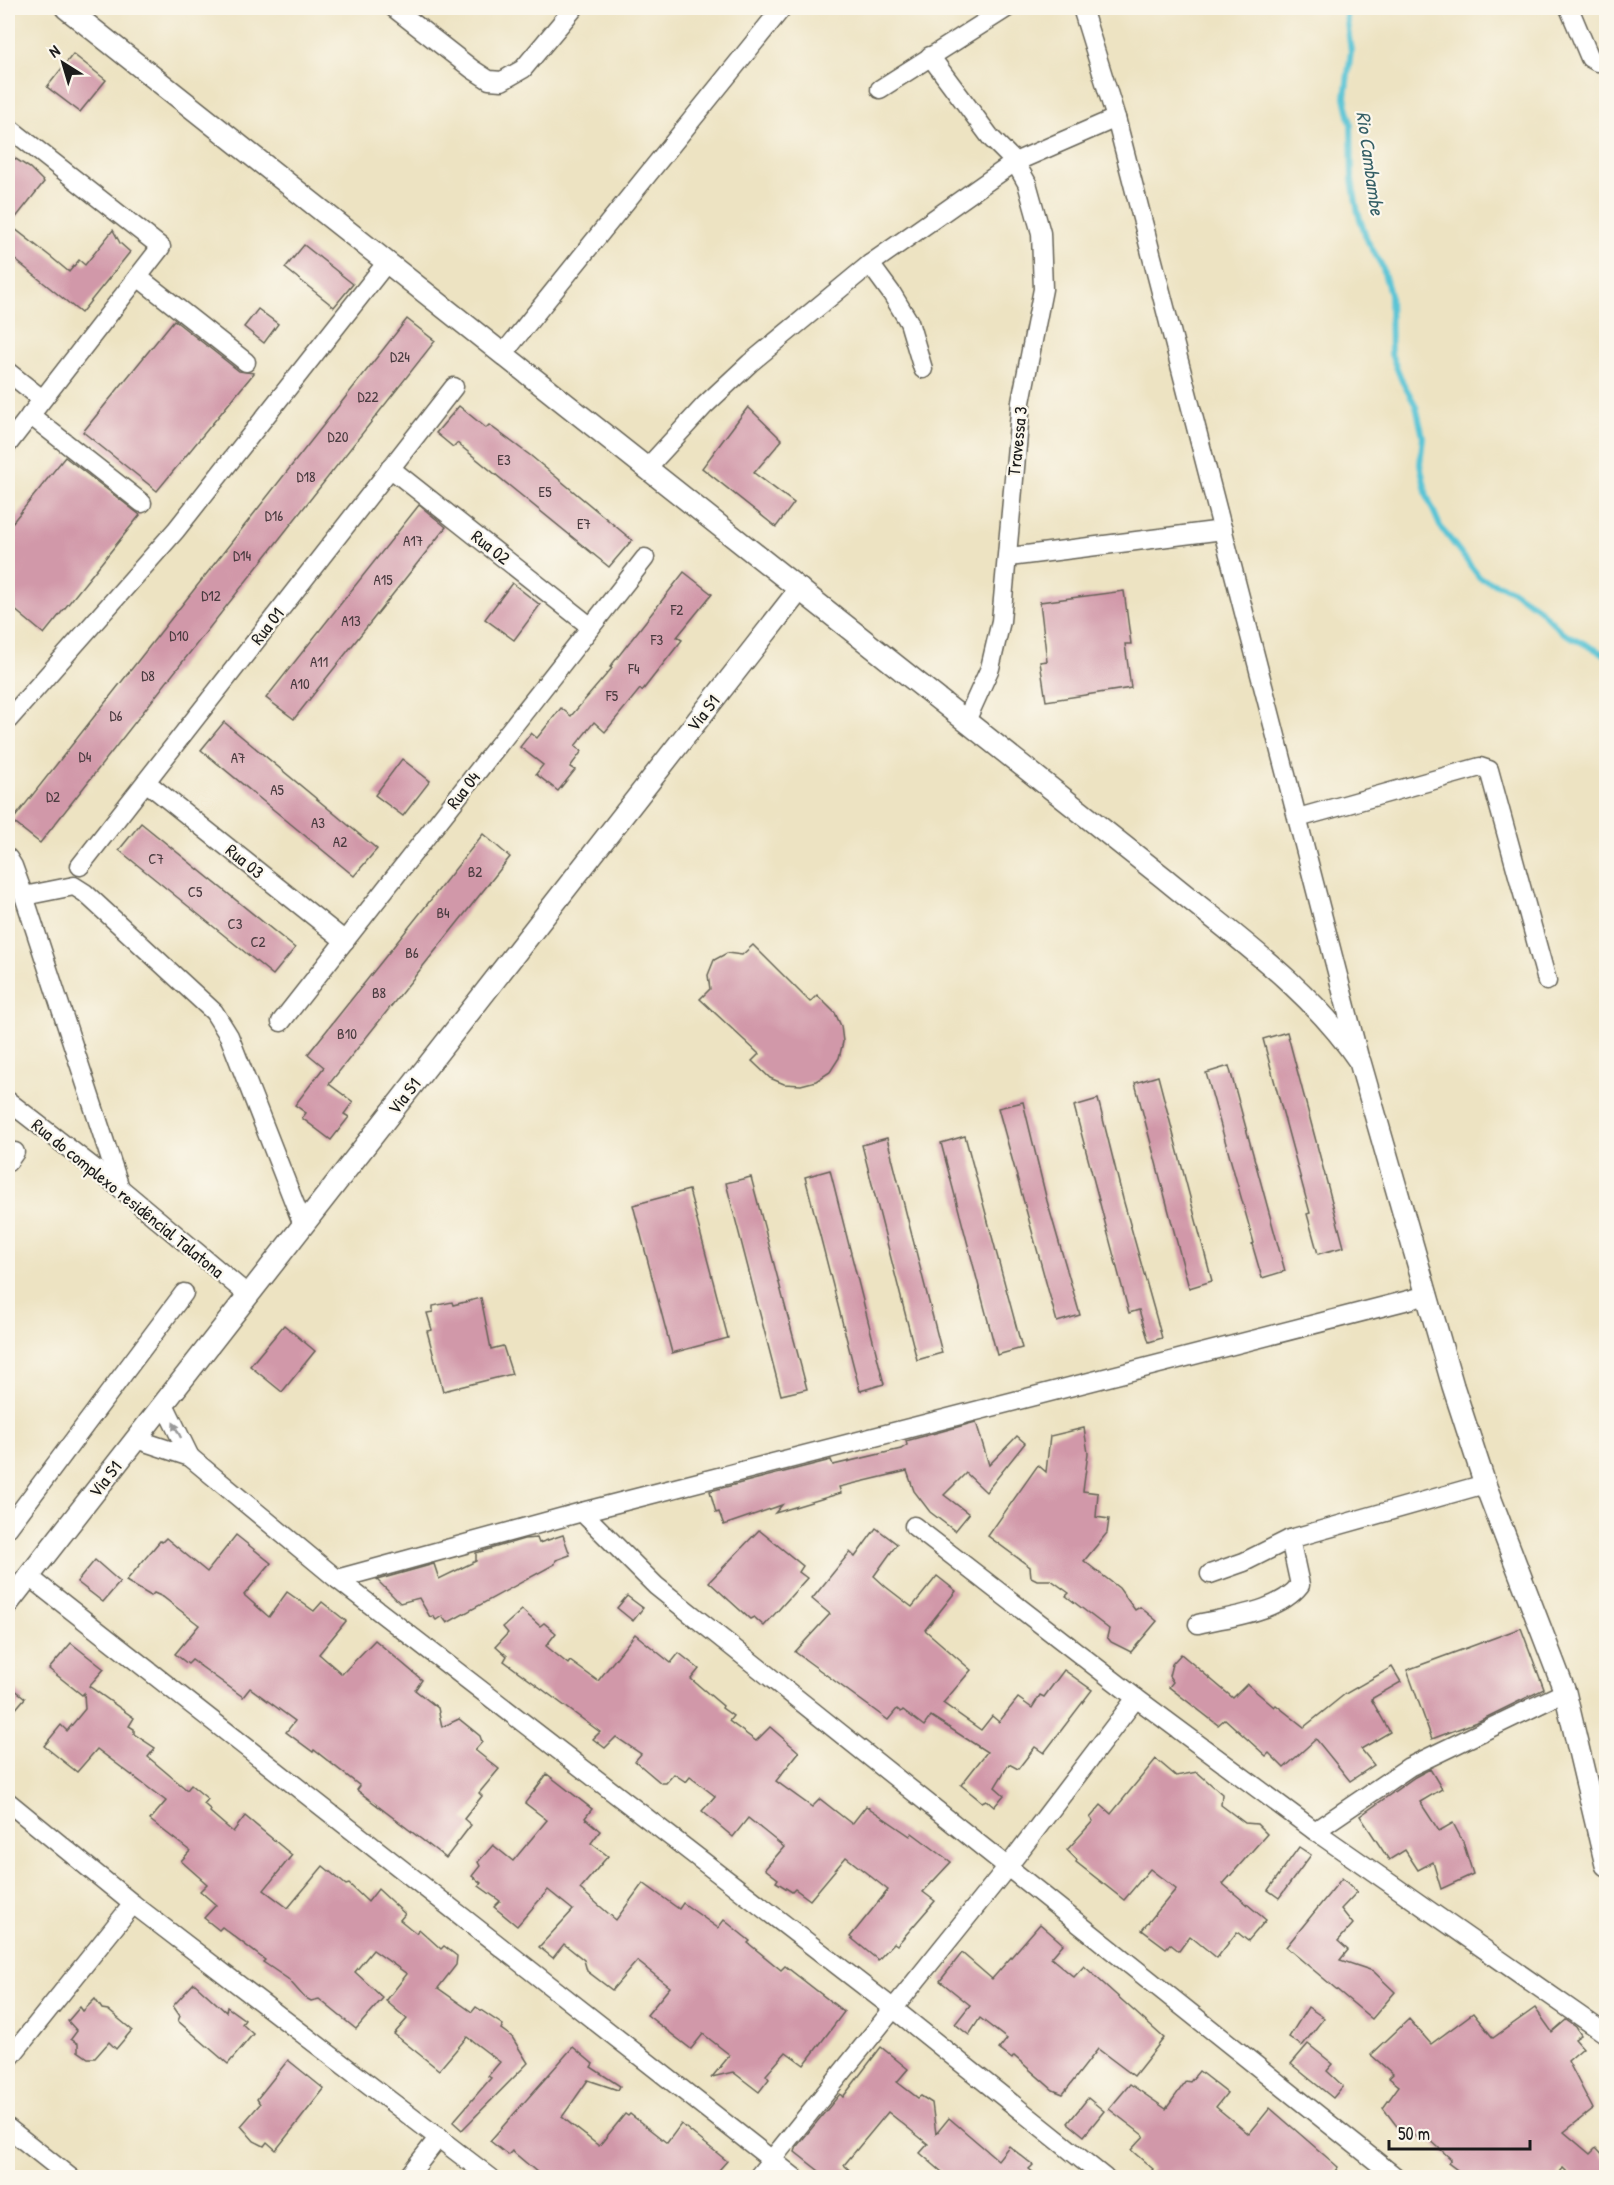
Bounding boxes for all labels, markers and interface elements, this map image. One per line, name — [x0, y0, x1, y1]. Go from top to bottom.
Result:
north arrow — [33, 33, 93, 93]
text: N — [44, 39, 64, 62]
water label: Rio Cambambe — [1350, 109, 1392, 218]
house number: D24 — [390, 346, 410, 367]
house number: D22 — [357, 386, 379, 407]
street label: Travessa 3 — [1001, 405, 1033, 477]
house number: D20 — [328, 426, 349, 447]
house number: E3 — [497, 449, 511, 470]
house number: D18 — [296, 466, 316, 487]
house number: E5 — [539, 481, 552, 502]
house number: D16 — [265, 505, 283, 526]
house number: E7 — [577, 513, 591, 534]
street label: Rua 02 — [466, 524, 516, 570]
house number: A17 — [403, 530, 423, 551]
house number: D14 — [233, 545, 251, 566]
house number: A15 — [373, 569, 393, 590]
house number: D12 — [201, 585, 221, 606]
house number: F2 — [670, 599, 683, 620]
street label: Rua 01 — [244, 602, 290, 650]
house number: A13 — [341, 610, 361, 631]
house number: D10 — [169, 625, 189, 646]
house number: F3 — [650, 629, 663, 650]
house number: A11 — [310, 651, 328, 672]
house number: F4 — [627, 658, 640, 679]
house number: D8 — [141, 665, 155, 686]
house number: A10 — [290, 673, 310, 694]
house number: F5 — [605, 685, 619, 706]
street label: Via S1 — [681, 689, 725, 737]
house number: D6 — [109, 705, 123, 726]
house number: D4 — [79, 746, 92, 767]
house number: A7 — [231, 747, 245, 768]
street label: Rua 04 — [440, 766, 486, 814]
house number: A5 — [270, 779, 284, 800]
house number: D2 — [46, 786, 60, 807]
house number: A3 — [311, 812, 325, 833]
house number: A2 — [333, 831, 347, 852]
street label: Rua 03 — [221, 838, 269, 884]
house number: C7 — [148, 848, 164, 869]
house number: B2 — [468, 861, 482, 882]
house number: C5 — [188, 881, 203, 902]
house number: B4 — [436, 902, 450, 923]
house number: C3 — [228, 913, 243, 934]
house number: C2 — [250, 931, 266, 952]
house number: B6 — [405, 942, 419, 963]
house number: B8 — [372, 982, 386, 1003]
house number: B10 — [337, 1023, 357, 1044]
street label: Via S1 — [382, 1072, 426, 1120]
street label: Rua do complexo residêncial Talatona — [27, 1112, 229, 1284]
one-way arrow — [172, 1422, 182, 1439]
street label: Via S1 — [83, 1455, 127, 1503]
scale bar — [1389, 2113, 1530, 2151]
text: 50 m — [1398, 2121, 1430, 2146]

